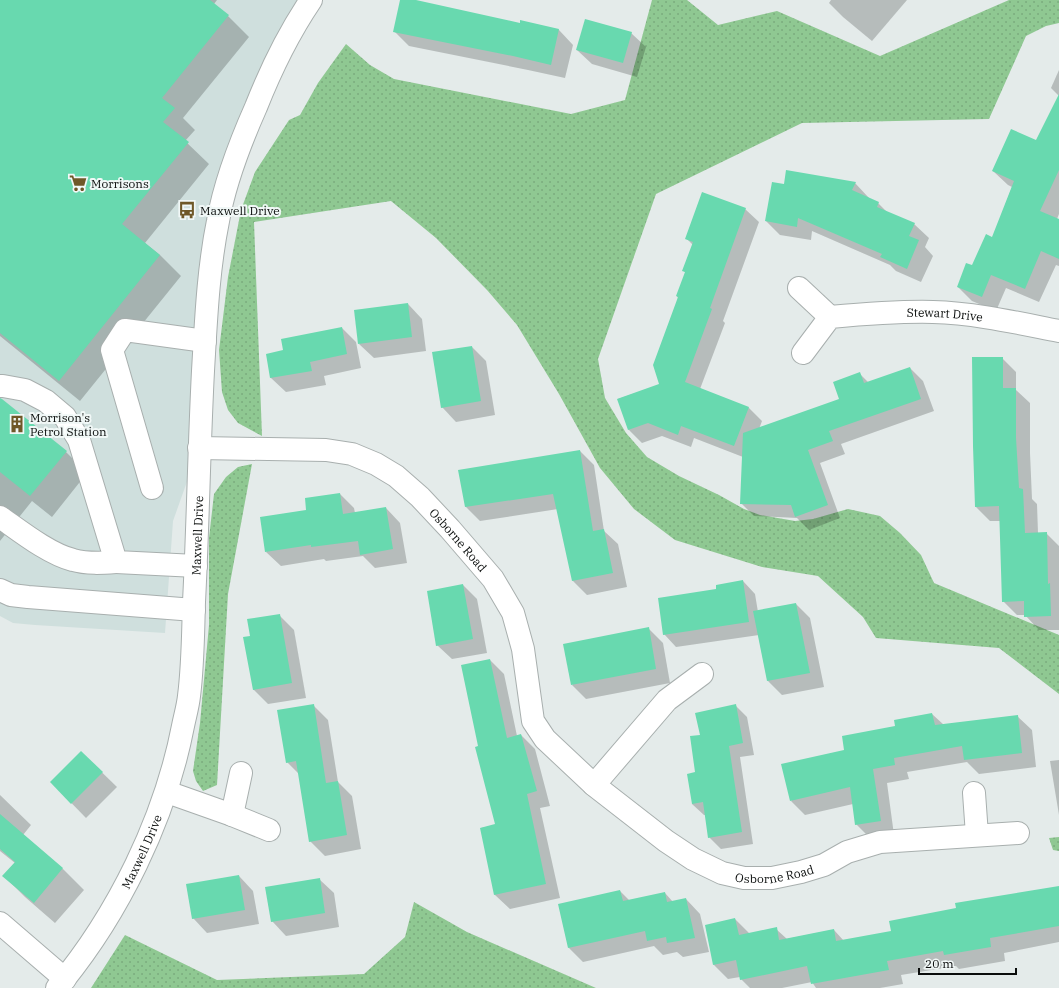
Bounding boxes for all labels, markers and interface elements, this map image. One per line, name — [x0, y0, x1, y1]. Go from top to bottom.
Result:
supermarket icon: Morrisons — [68, 173, 88, 193]
place label: Morrisons — [91, 176, 149, 191]
bus stop icon: Maxwell Drive — [177, 200, 197, 220]
place label: Maxwell Drive — [200, 203, 280, 218]
street label: Stewart Drive — [907, 304, 984, 324]
place label: Morrison's Petrol Station — [30, 410, 107, 439]
building icon: Morrison's Petrol Station — [7, 414, 27, 434]
street label: Maxwell Drive — [188, 495, 206, 576]
street label: Osborne Road — [427, 505, 490, 574]
street label: Maxwell Drive — [118, 812, 164, 891]
street label: Osborne Road — [734, 861, 816, 886]
scale bar — [919, 950, 1016, 976]
text: 20 m — [925, 956, 954, 971]

